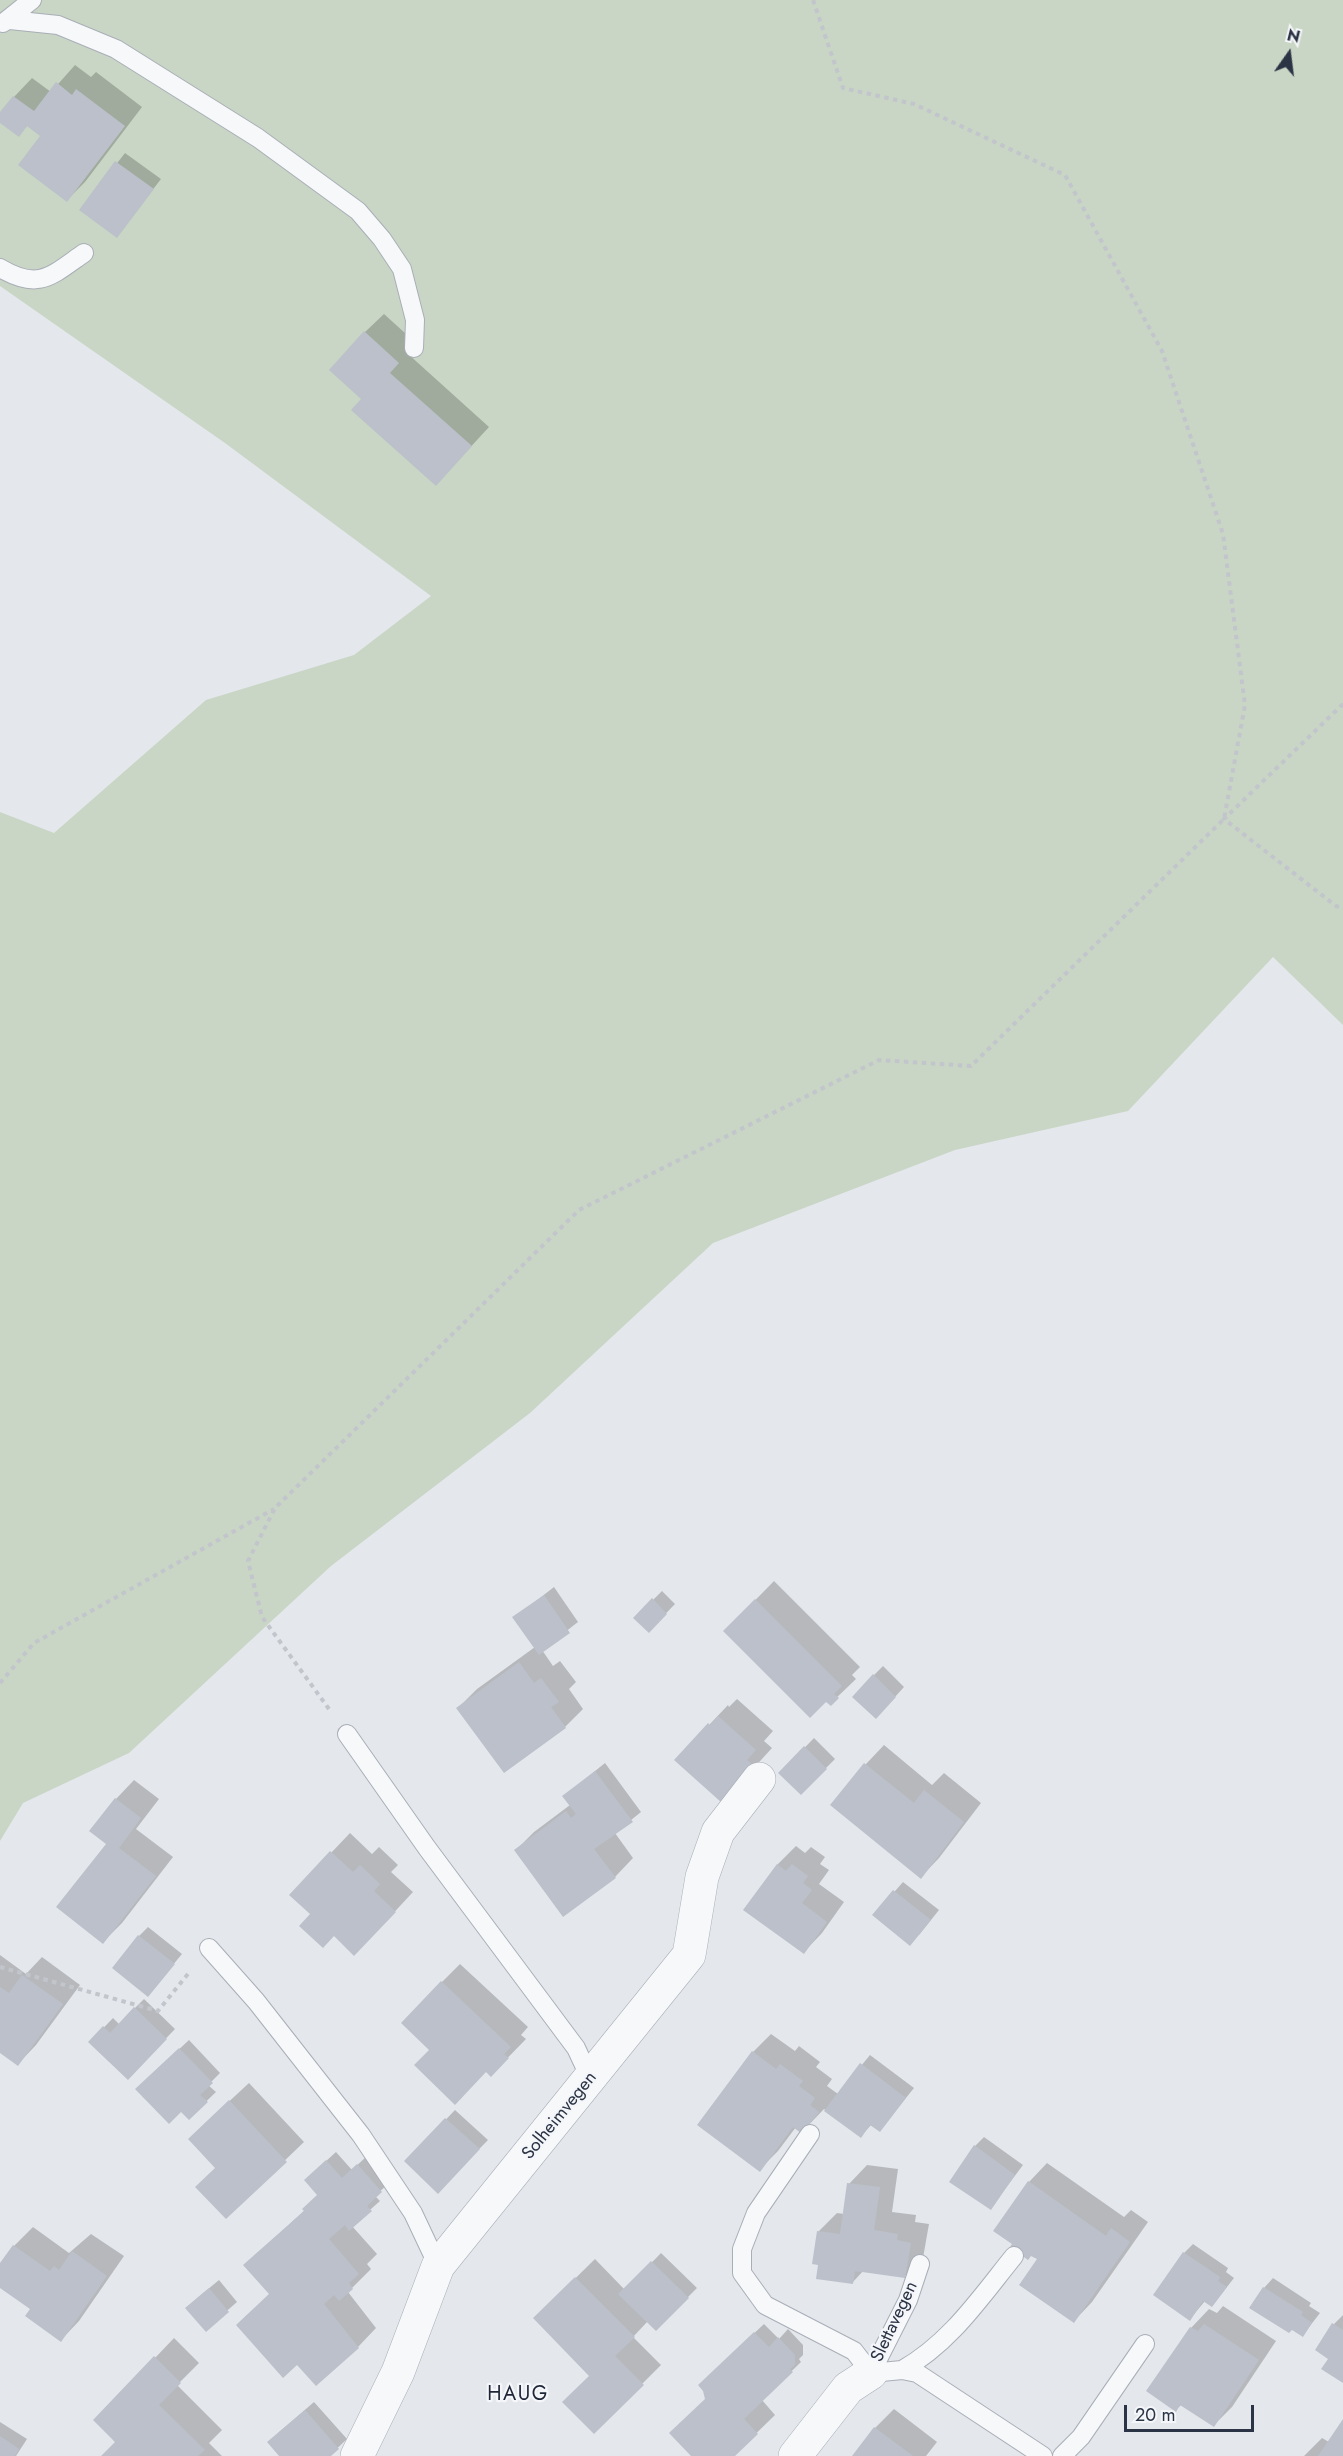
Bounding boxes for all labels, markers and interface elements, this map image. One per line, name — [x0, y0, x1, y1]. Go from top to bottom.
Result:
text: N — [1285, 23, 1302, 49]
north arrow — [1259, 24, 1319, 84]
street label: Solheimvegen — [518, 2068, 602, 2164]
street label: Slettavegen — [867, 2278, 923, 2366]
district label: HAUG — [487, 2383, 549, 2407]
scale bar — [1127, 2393, 1258, 2431]
text: 20 m — [1135, 2402, 1175, 2428]

